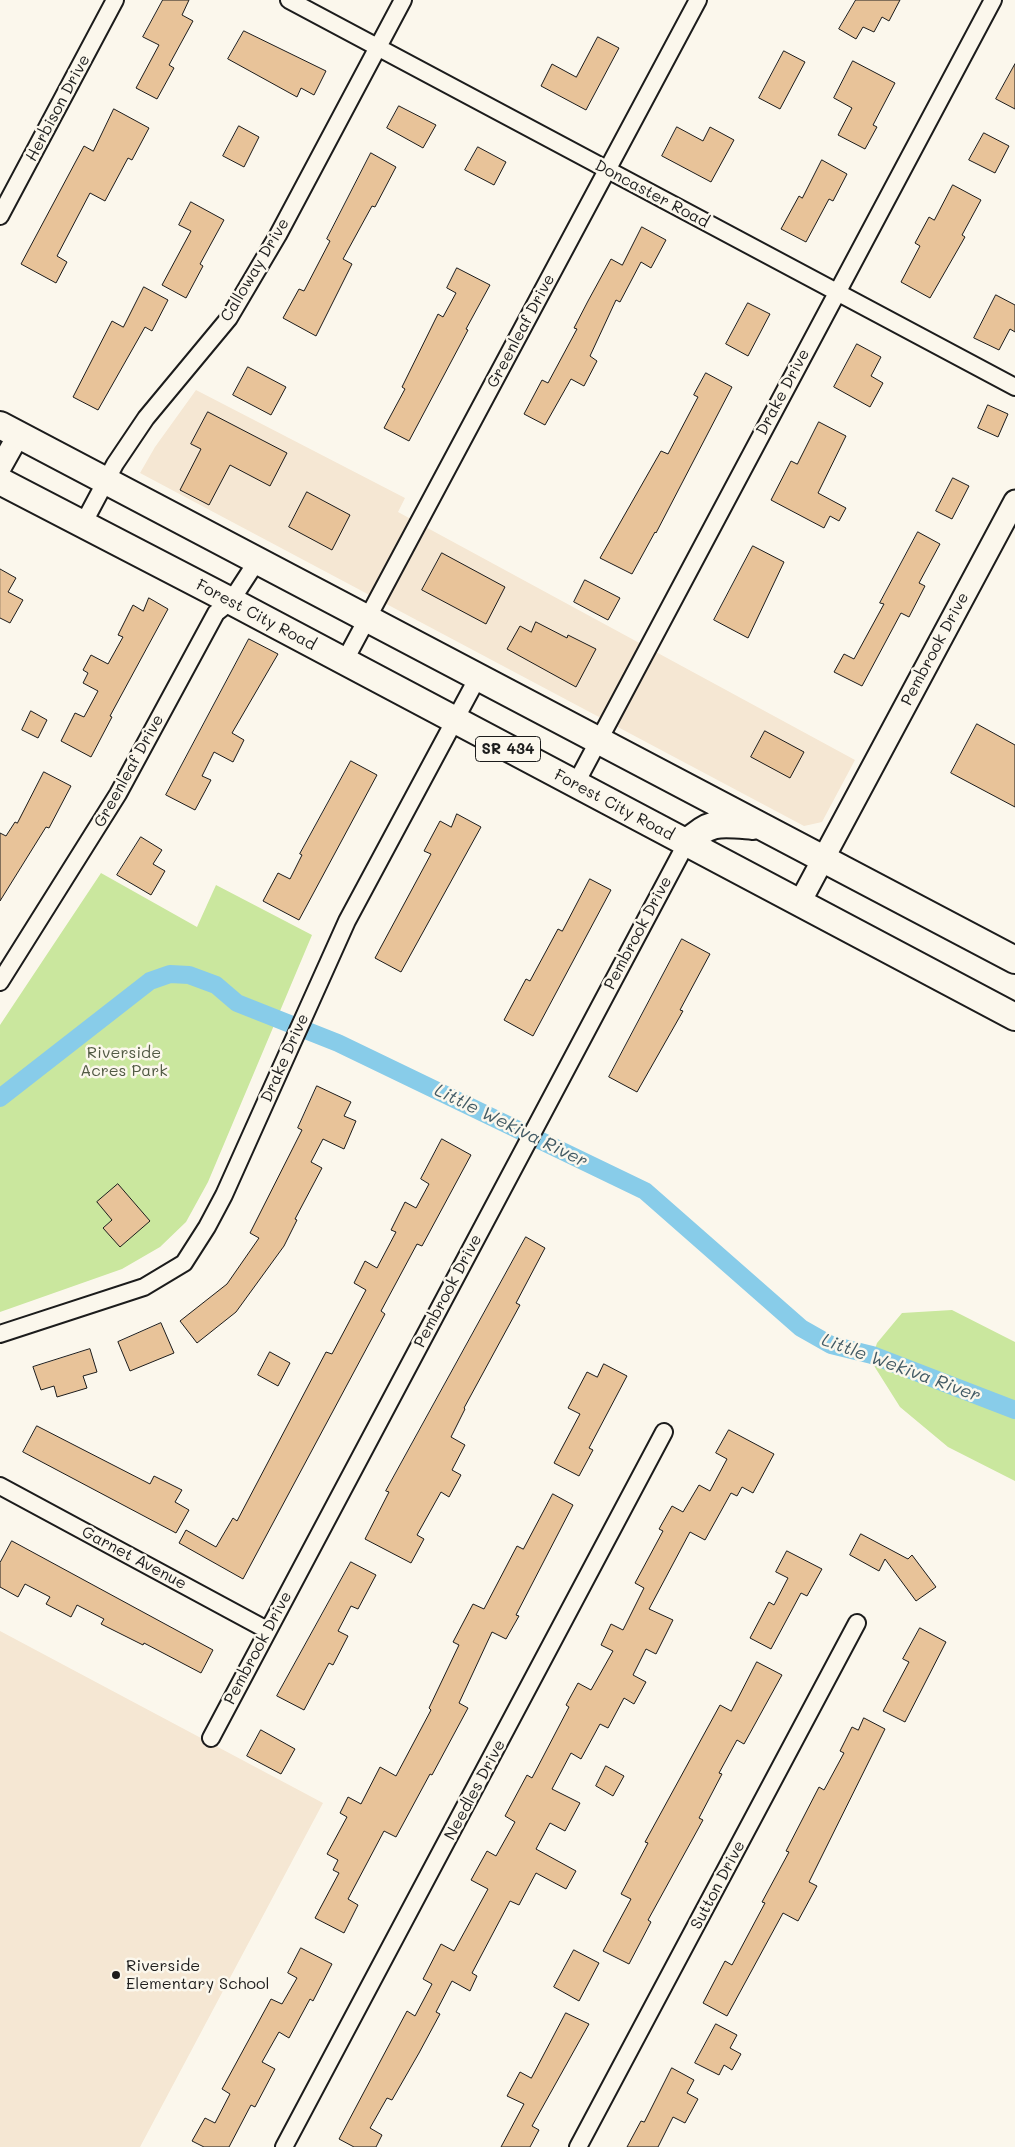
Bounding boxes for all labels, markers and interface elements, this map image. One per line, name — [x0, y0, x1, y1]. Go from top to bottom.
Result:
street label: Herbison Drive — [22, 51, 94, 165]
street label: Doncaster Road — [592, 156, 712, 232]
street label: Calloway Drive — [217, 215, 293, 325]
street label: Greenleaf Drive — [483, 271, 559, 391]
street label: Drake Drive — [752, 346, 814, 438]
street label: Forest City Road — [193, 575, 319, 655]
street label: Pembrook Drive — [897, 589, 973, 709]
street label: Greenleaf Drive — [90, 711, 168, 831]
road number: SR 434 — [476, 736, 540, 762]
street label: Forest City Road — [551, 765, 677, 845]
street label: Pembrook Drive — [600, 873, 676, 993]
street label: Drake Drive — [257, 1011, 313, 1105]
park label: Riverside Acres Park — [80, 1043, 168, 1081]
water label: Little Wekiva River — [431, 1080, 591, 1172]
street label: Pembrook Drive — [410, 1231, 486, 1351]
water label: Little Wekiva River — [819, 1329, 983, 1407]
street label: Garnet Avenue — [78, 1522, 190, 1594]
street label: Pembrook Drive — [220, 1588, 296, 1708]
street label: Needles Drive — [440, 1737, 510, 1843]
street label: Sutton Drive — [687, 1837, 749, 1933]
place label: Riverside Elementary School — [126, 1956, 270, 1994]
marker: Riverside Elementary School — [110, 1969, 122, 1981]

